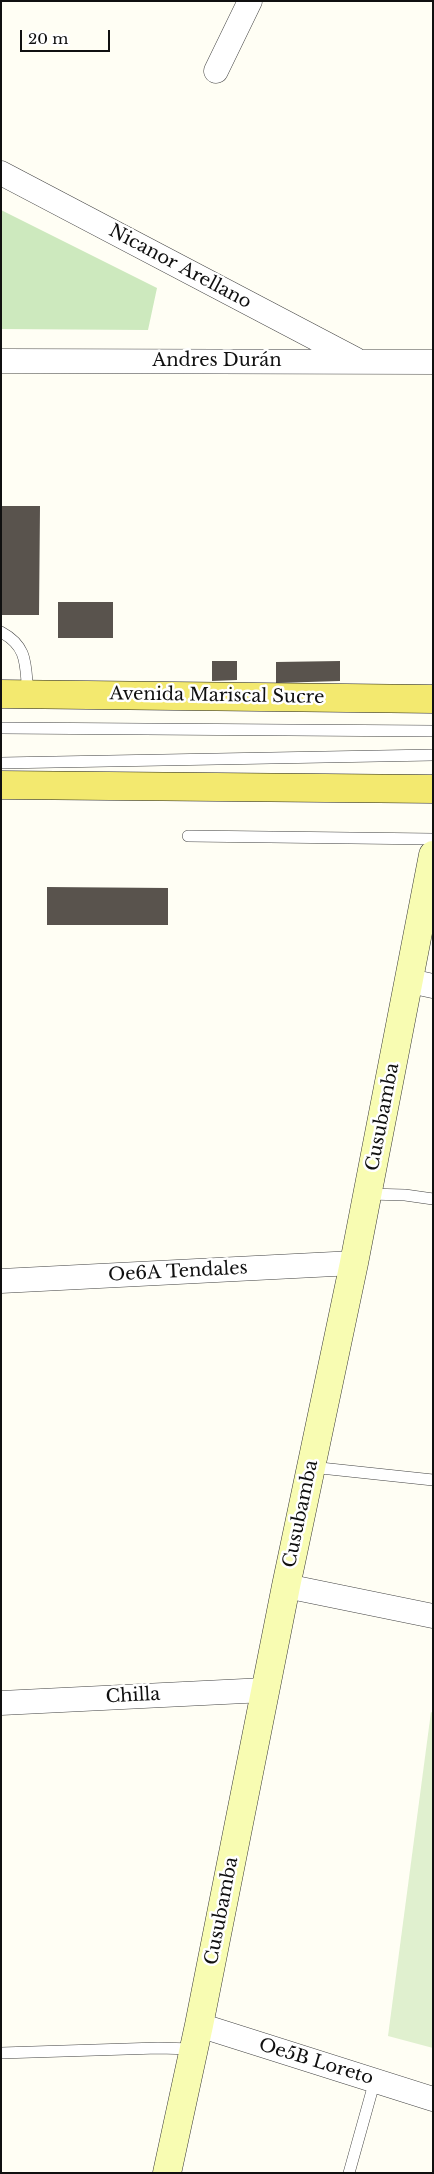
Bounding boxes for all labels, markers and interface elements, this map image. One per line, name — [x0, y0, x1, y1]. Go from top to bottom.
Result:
scale bar — [22, 20, 112, 52]
text: 20 m — [28, 29, 68, 48]
street label: Nicanor Arellano — [105, 220, 255, 314]
street label: Andres Durán — [152, 350, 282, 372]
street label: Avenida Mariscal Sucre — [109, 683, 325, 709]
street label: Cusubamba — [362, 1061, 404, 1173]
street label: Oe6A Tendales — [108, 1258, 248, 1286]
street label: Cusubamba — [279, 1458, 323, 1570]
street label: Chilla — [105, 1684, 161, 1708]
street label: Cusubamba — [201, 1855, 243, 1967]
street label: Oe5B Loreto — [256, 2034, 376, 2090]

